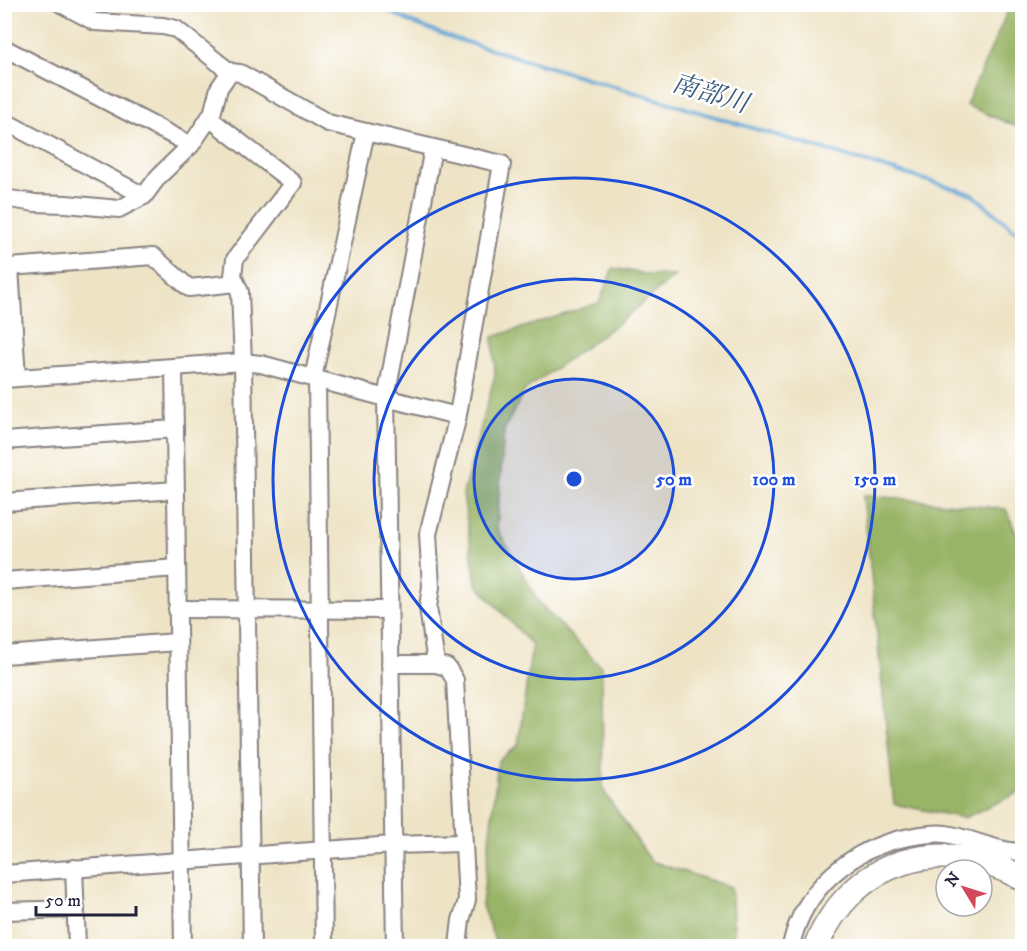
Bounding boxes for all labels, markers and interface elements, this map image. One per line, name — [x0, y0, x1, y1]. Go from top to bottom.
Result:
water label: 南部川 — [668, 67, 755, 122]
centre of rings — [564, 469, 584, 489]
text: 50 m — [655, 469, 692, 491]
text: 100 m — [752, 469, 796, 491]
text: 150 m — [854, 469, 897, 491]
north arrow — [934, 858, 994, 918]
text: N — [941, 868, 965, 891]
scale bar — [36, 879, 136, 917]
text: 50 m — [45, 890, 81, 912]

